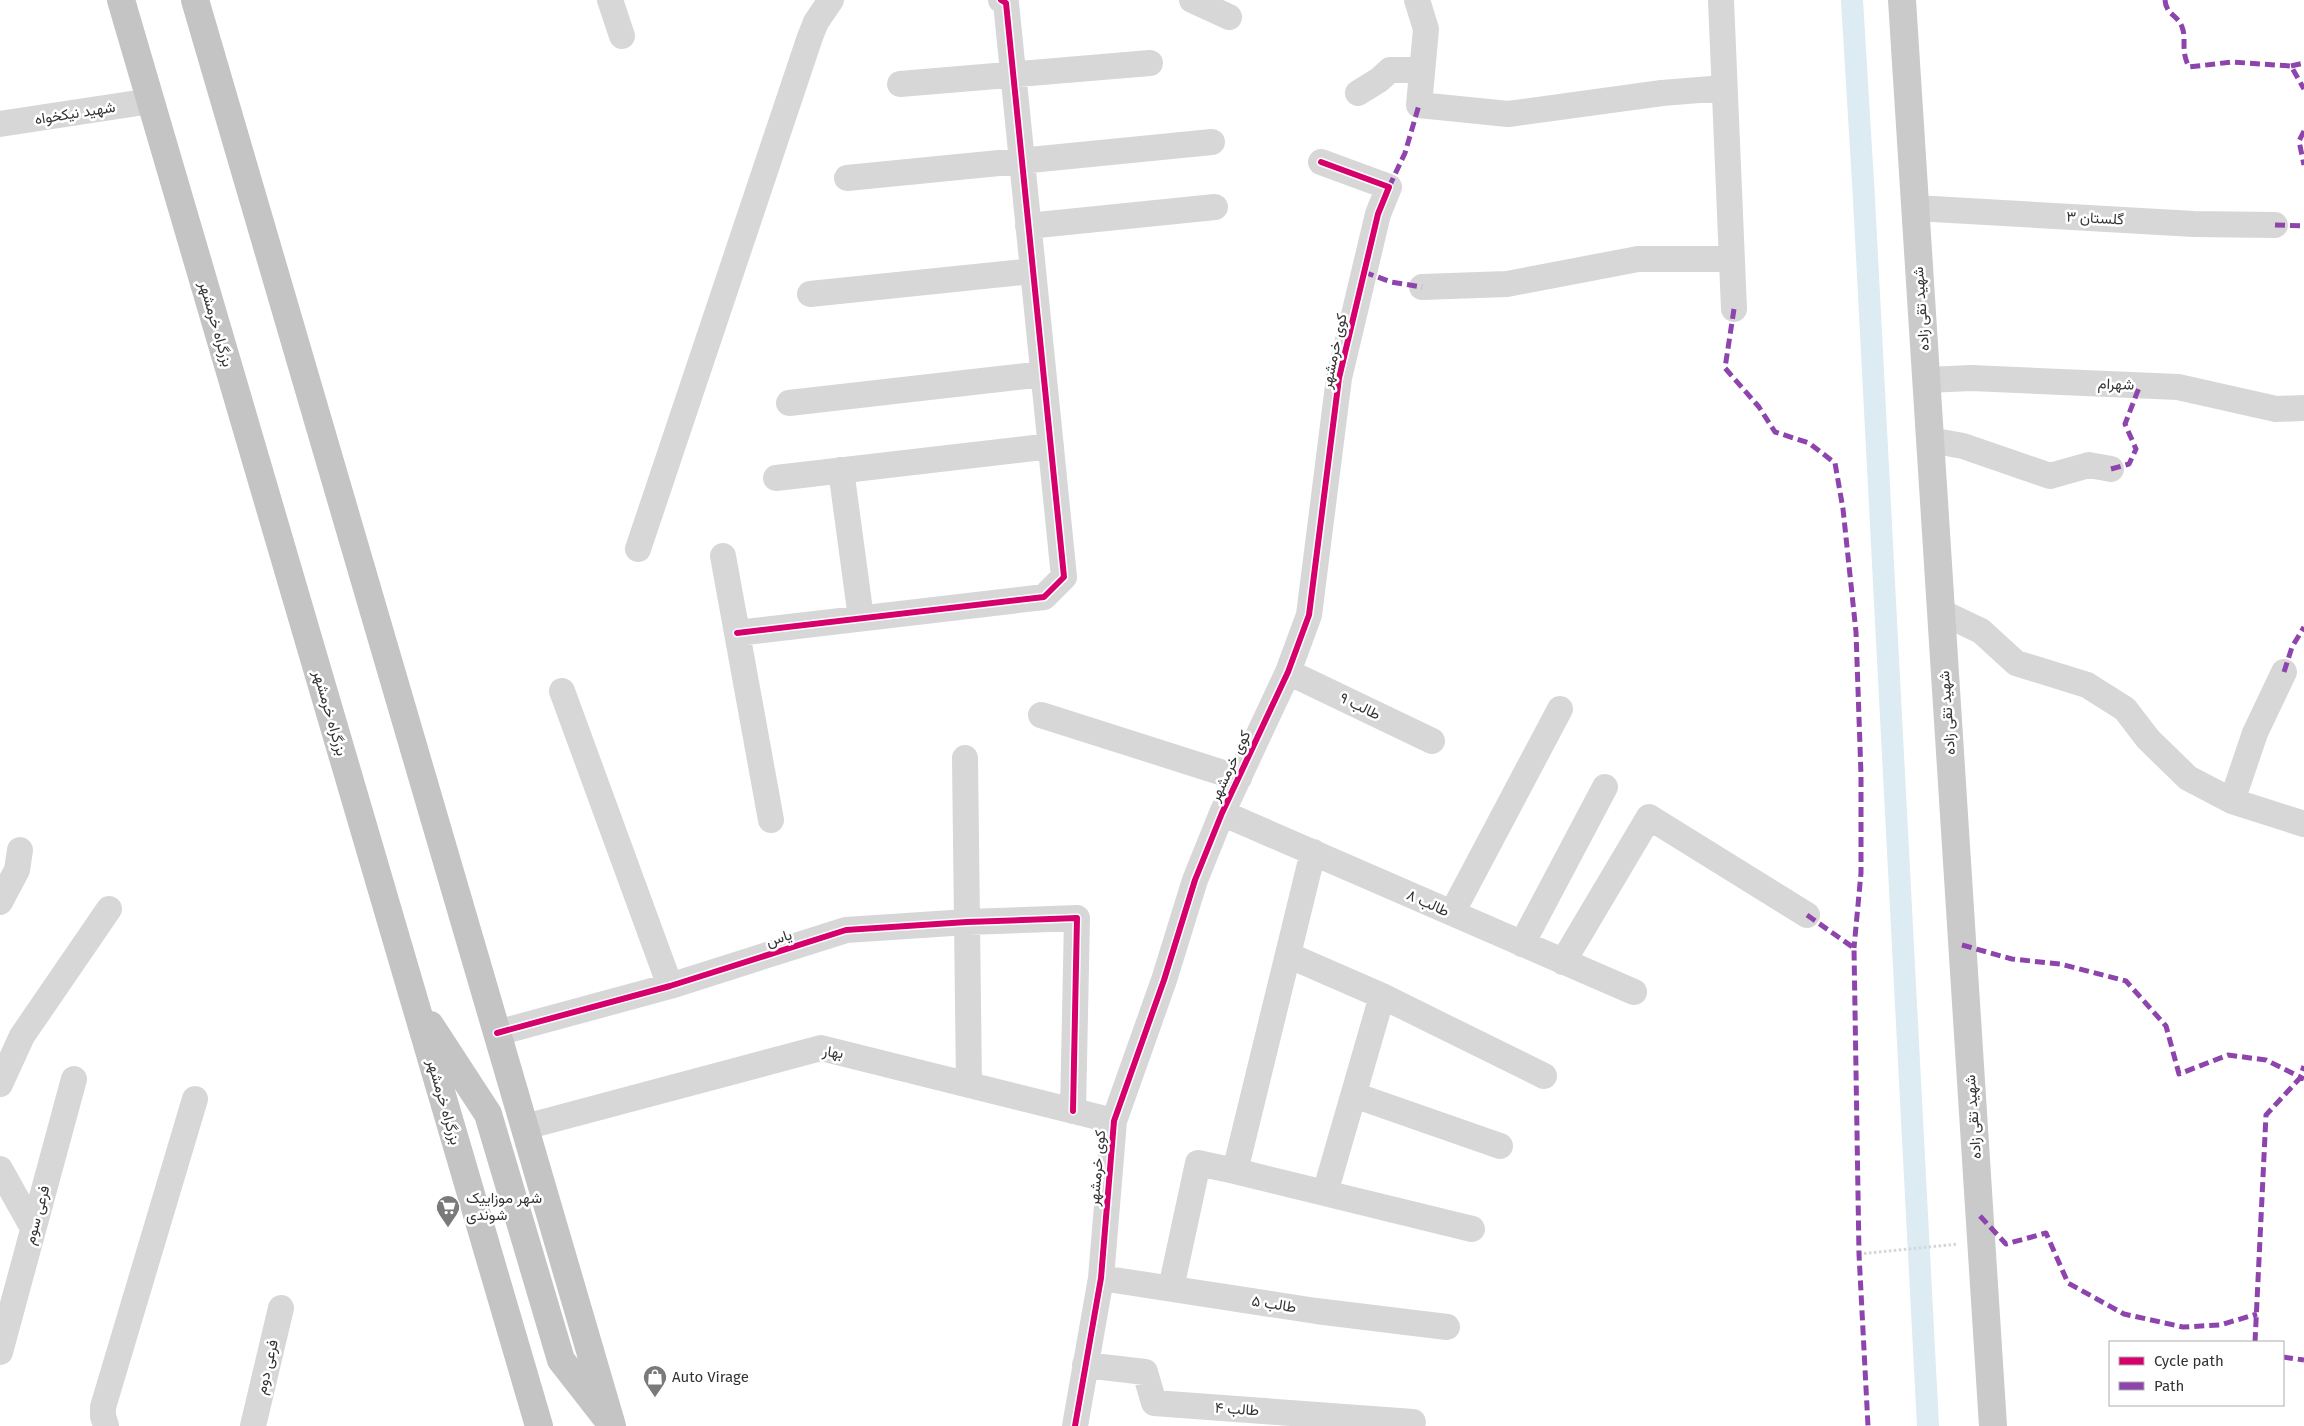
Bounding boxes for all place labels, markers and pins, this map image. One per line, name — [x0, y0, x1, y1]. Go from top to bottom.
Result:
place label: شهر موزاییک شوندی — [466, 1189, 542, 1225]
supermarket icon: شهر موزاییک شوندی — [435, 1194, 461, 1228]
shop icon: Auto Virage — [642, 1364, 668, 1398]
place label: Auto Virage — [672, 1368, 749, 1386]

